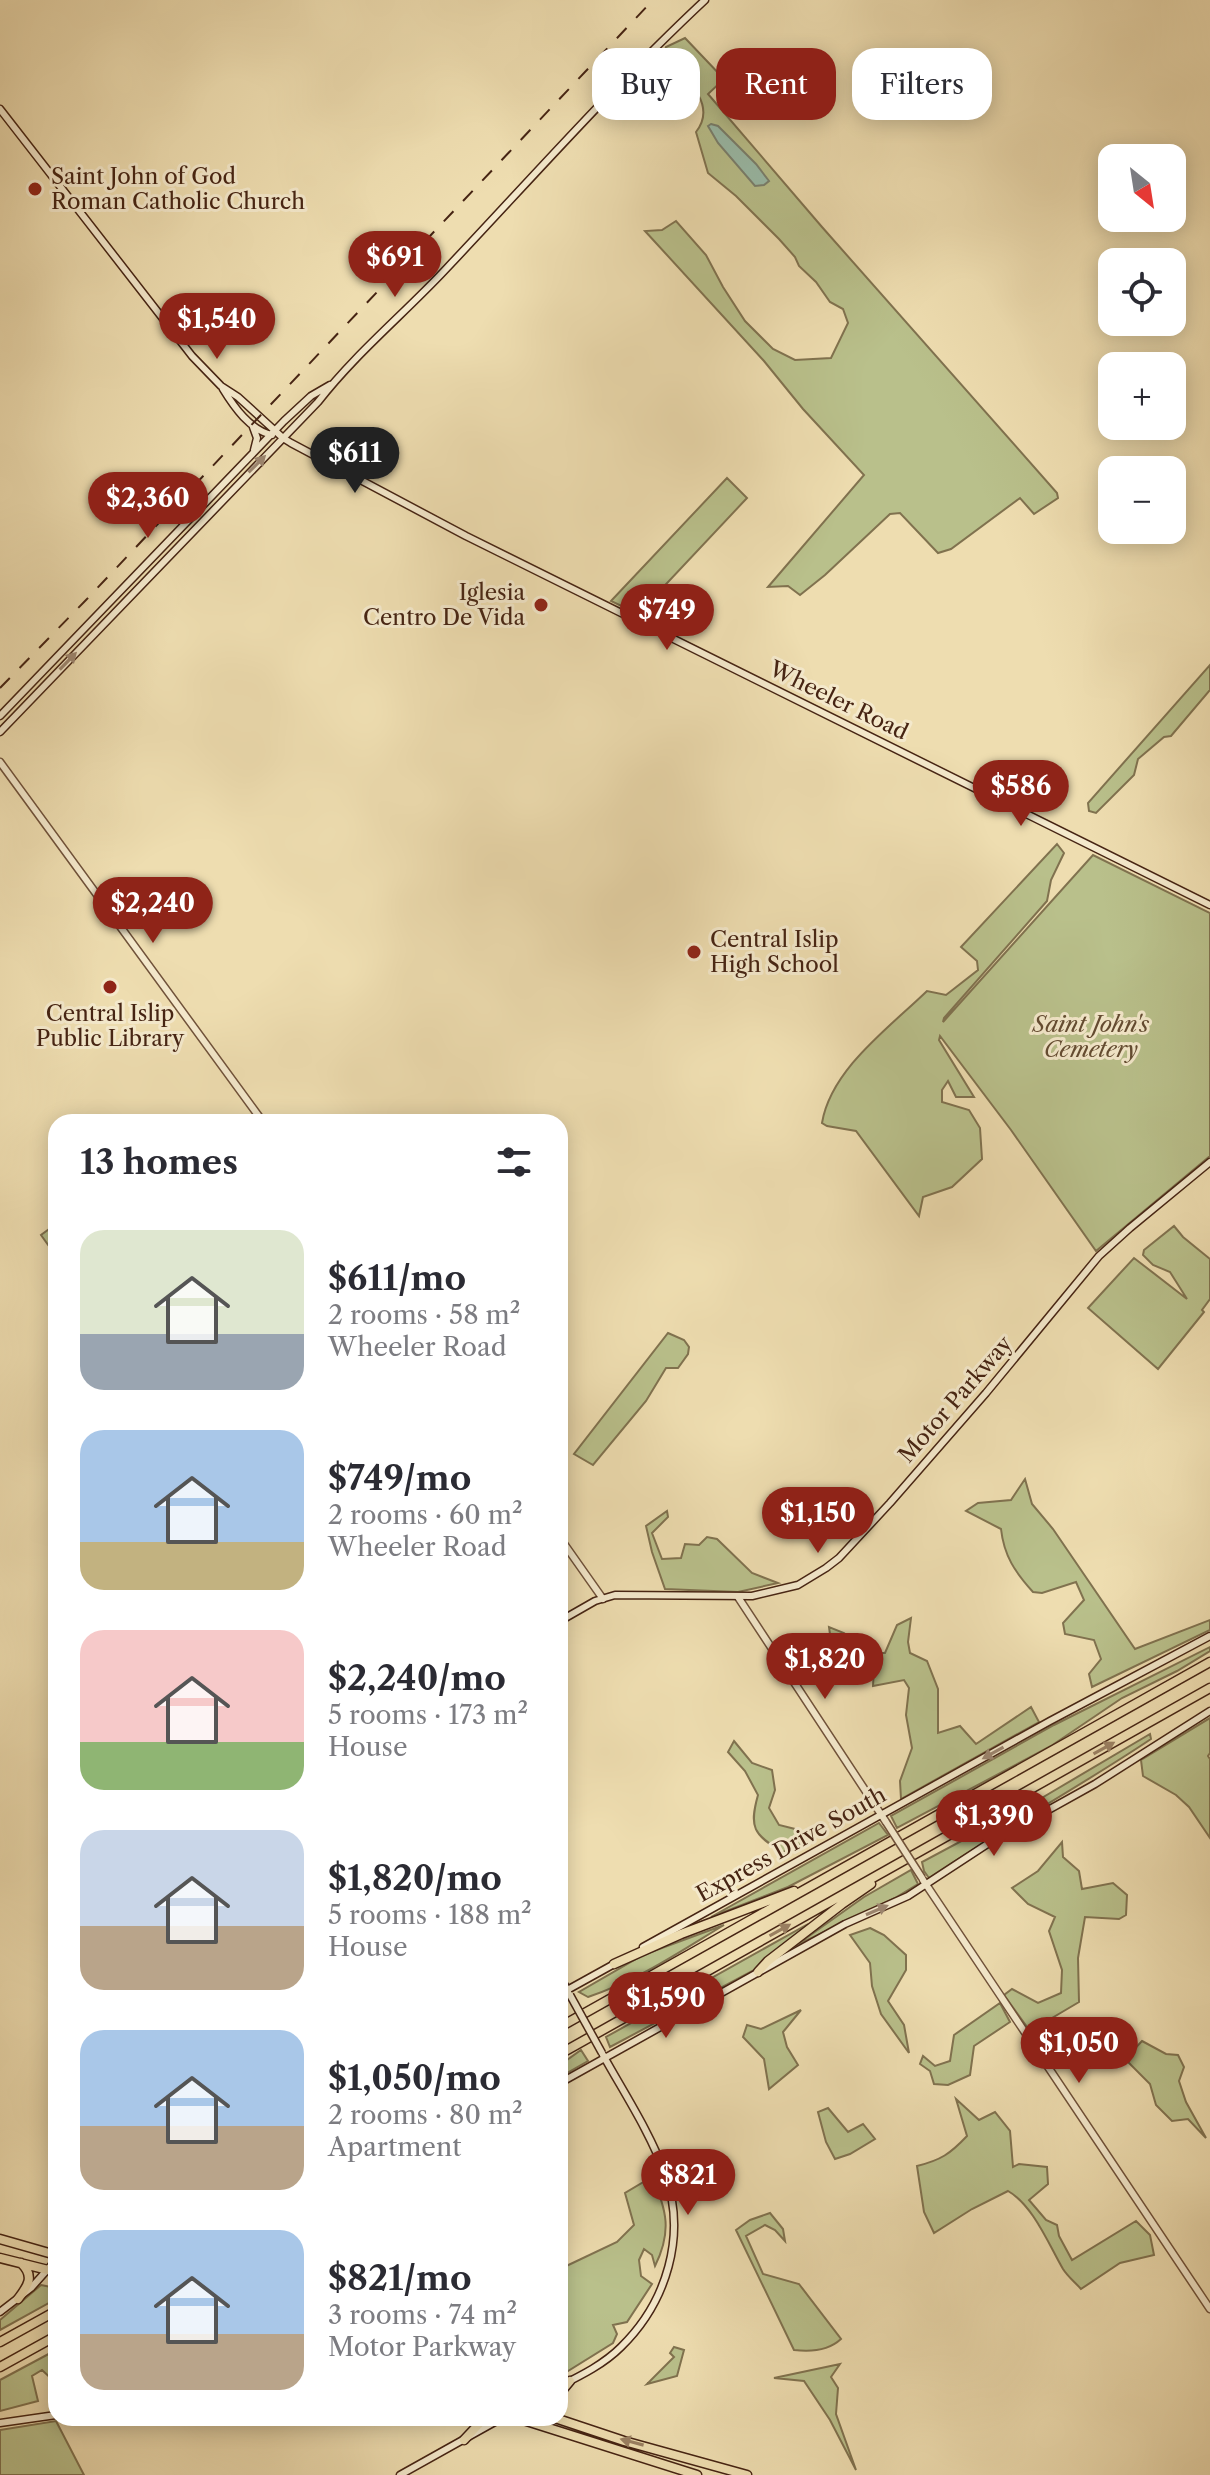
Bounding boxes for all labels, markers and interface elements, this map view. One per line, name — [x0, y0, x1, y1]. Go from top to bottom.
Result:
chip: Buy — [592, 48, 700, 120]
chip: Rent — [716, 48, 836, 120]
chip: Filters — [852, 48, 992, 120]
north arrow — [1098, 144, 1186, 232]
map controls — [1098, 144, 1186, 544]
place label: Saint John of God Roman Catholic Church — [51, 163, 305, 215]
marker: Saint John of God Roman Catholic Church — [26, 180, 44, 198]
pin: $691 — [348, 231, 442, 299]
text: $691 — [366, 241, 424, 273]
button: locate — [1098, 248, 1186, 336]
pin: $1,540 — [152, 293, 282, 361]
text: $1,540 — [177, 303, 257, 335]
button: + — [1098, 352, 1186, 440]
pin: $611 — [308, 427, 402, 495]
text: $611 — [328, 437, 382, 469]
one-way arrow — [248, 454, 267, 473]
button: − — [1098, 456, 1186, 544]
pin: $2,360 — [83, 472, 213, 540]
text: $2,360 — [106, 482, 190, 514]
place label: Iglesia Centro De Vida — [363, 579, 525, 631]
pin: $749 — [620, 584, 714, 652]
text: $749 — [638, 594, 696, 626]
marker: Iglesia Centro De Vida — [532, 596, 550, 614]
one-way arrow — [59, 652, 77, 671]
street label: Wheeler Road — [764, 655, 913, 746]
pin: $586 — [974, 760, 1068, 828]
text: $586 — [991, 770, 1051, 802]
pin: $2,240 — [88, 877, 218, 945]
text: $2,240 — [111, 887, 195, 919]
place label: Central Islip High School — [710, 926, 839, 978]
marker: Central Islip High School — [685, 943, 703, 961]
marker: Central Islip Public Library — [101, 978, 119, 996]
place label: Central Islip Public Library — [36, 1000, 185, 1052]
park label: Saint John's Cemetery — [1031, 1011, 1149, 1063]
icon: filters — [492, 1140, 536, 1184]
text: 13 homes — [80, 1141, 238, 1183]
text: $611/mo — [328, 1257, 466, 1299]
icon: home — [144, 1262, 240, 1358]
text: 2 rooms · 58 m² — [328, 1299, 520, 1331]
street label: Motor Parkway — [893, 1330, 1018, 1468]
text: Wheeler Road — [328, 1331, 506, 1363]
text: $749/mo — [328, 1457, 471, 1499]
icon: home — [144, 1462, 240, 1558]
pin: $1,150 — [753, 1487, 883, 1555]
text: $1,150 — [780, 1497, 856, 1529]
text: 2 rooms · 60 m² — [328, 1499, 523, 1531]
text: Wheeler Road — [328, 1531, 506, 1563]
pin: $1,820 — [760, 1633, 890, 1701]
text: $1,820 — [784, 1643, 866, 1675]
text: $2,240/mo — [328, 1657, 506, 1699]
icon: home — [144, 1662, 240, 1758]
text: 5 rooms · 173 m² — [328, 1699, 528, 1731]
text: House — [328, 1731, 408, 1763]
one-way arrow — [1093, 1741, 1115, 1755]
one-way arrow — [982, 1745, 1004, 1759]
street label: Express Drive South — [692, 1781, 891, 1908]
pin: $1,390 — [929, 1790, 1059, 1858]
text: $1,390 — [954, 1800, 1034, 1832]
text: $1,820/mo — [328, 1857, 502, 1899]
icon: home — [144, 1862, 240, 1958]
text: 5 rooms · 188 m² — [328, 1899, 532, 1931]
one-way arrow — [865, 1904, 889, 1917]
one-way arrow — [769, 1923, 791, 1937]
text: House — [328, 1931, 408, 1963]
pin: $1,590 — [601, 1972, 731, 2040]
text: $1,590 — [626, 1982, 706, 2014]
pin: $1,050 — [1014, 2017, 1144, 2085]
text: $1,050 — [1039, 2027, 1119, 2059]
text: $1,050/mo — [328, 2057, 501, 2099]
icon: home — [144, 2062, 240, 2158]
text: 2 rooms · 80 m² — [328, 2099, 523, 2131]
text: Apartment — [328, 2131, 461, 2163]
pin: $821 — [641, 2149, 735, 2217]
text: $821 — [659, 2159, 717, 2191]
text: $821/mo — [328, 2257, 472, 2299]
icon: home — [144, 2262, 240, 2358]
text: 3 rooms · 74 m² — [328, 2299, 517, 2331]
text: Motor Parkway — [328, 2331, 516, 2363]
one-way arrow — [619, 2436, 644, 2448]

